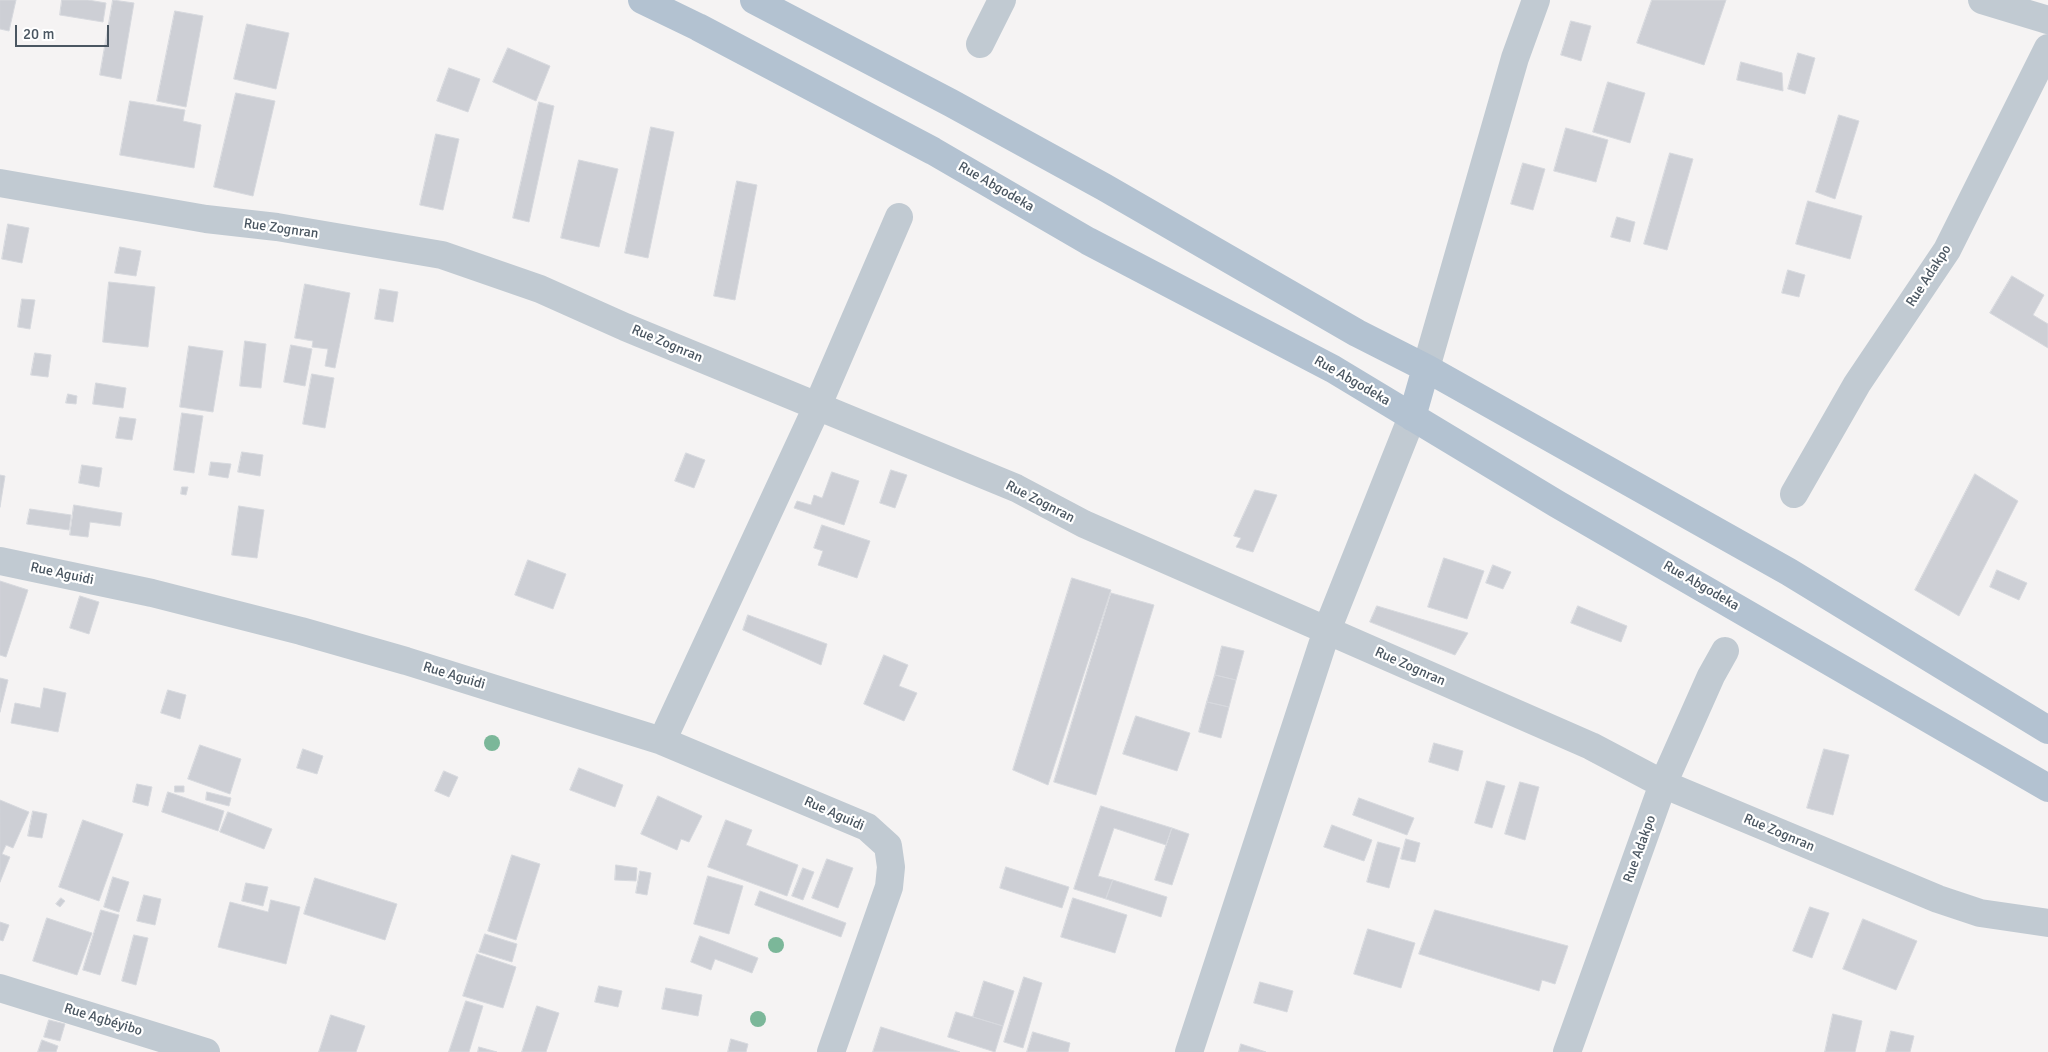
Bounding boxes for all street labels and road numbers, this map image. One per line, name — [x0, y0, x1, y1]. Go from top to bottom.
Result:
street label: Rue Abgodeka — [955, 158, 1037, 216]
street label: Rue Zognran — [242, 215, 320, 243]
street label: Rue Adakpo — [1903, 242, 1955, 310]
street label: Rue Zognran — [629, 322, 705, 366]
street label: Rue Abgodeka — [1311, 352, 1393, 410]
street label: Rue Zognran — [1003, 477, 1077, 527]
street label: Rue Abgodeka — [1660, 557, 1742, 615]
street label: Rue Aguidi — [29, 559, 95, 589]
street label: Rue Zognran — [1372, 644, 1448, 690]
street label: Rue Aguidi — [421, 659, 487, 693]
street label: Rue Aguidi — [801, 793, 867, 835]
street label: Rue Zognran — [1741, 811, 1817, 855]
street label: Rue Adakpo — [1620, 813, 1660, 885]
street label: Rue Agbéyibo — [62, 1000, 144, 1040]

